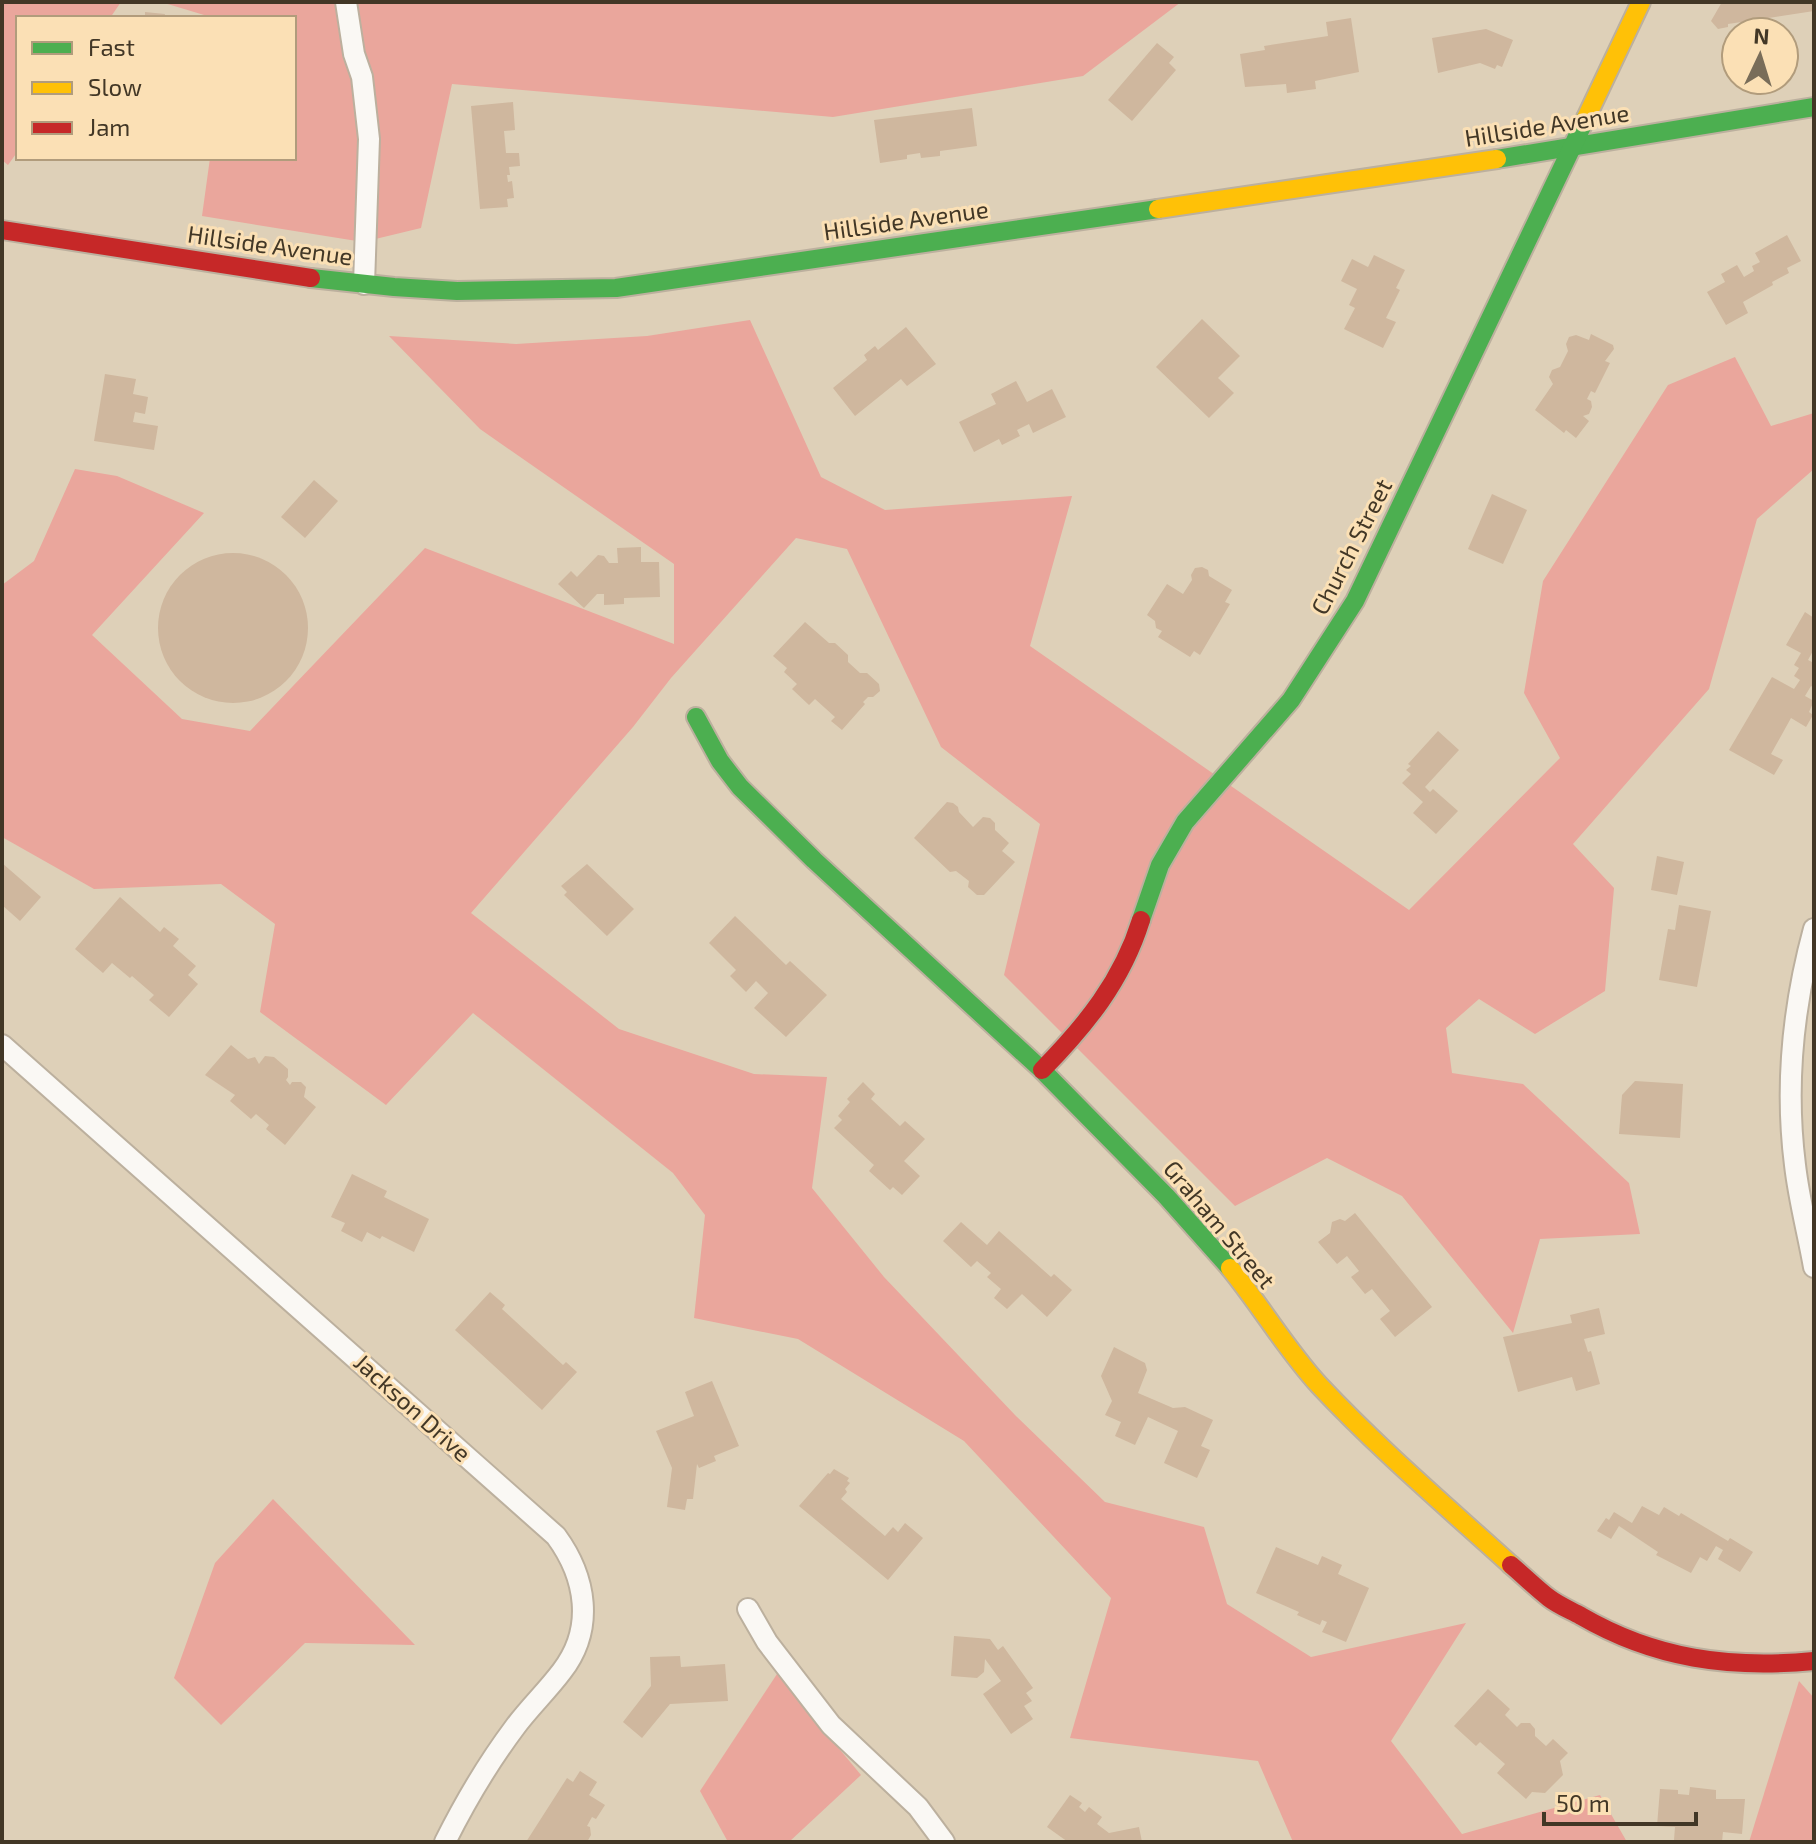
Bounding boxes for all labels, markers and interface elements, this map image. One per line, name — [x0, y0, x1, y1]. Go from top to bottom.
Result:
legend — [16, 16, 296, 160]
north arrow — [1720, 16, 1800, 96]
text: N — [1753, 22, 1770, 49]
text: Fast — [88, 32, 135, 61]
text: Slow — [88, 72, 142, 101]
street label: Hillside Avenue — [1462, 97, 1631, 152]
text: Jam — [88, 112, 130, 141]
street label: Hillside Avenue — [821, 194, 990, 245]
street label: Hillside Avenue — [186, 219, 355, 270]
street label: Church Street — [1304, 474, 1397, 619]
street label: Graham Street — [1158, 1154, 1282, 1294]
street label: Jackson Drive — [349, 1347, 477, 1467]
scale bar — [1544, 1776, 1696, 1826]
text: 50 m — [1556, 1788, 1610, 1817]

